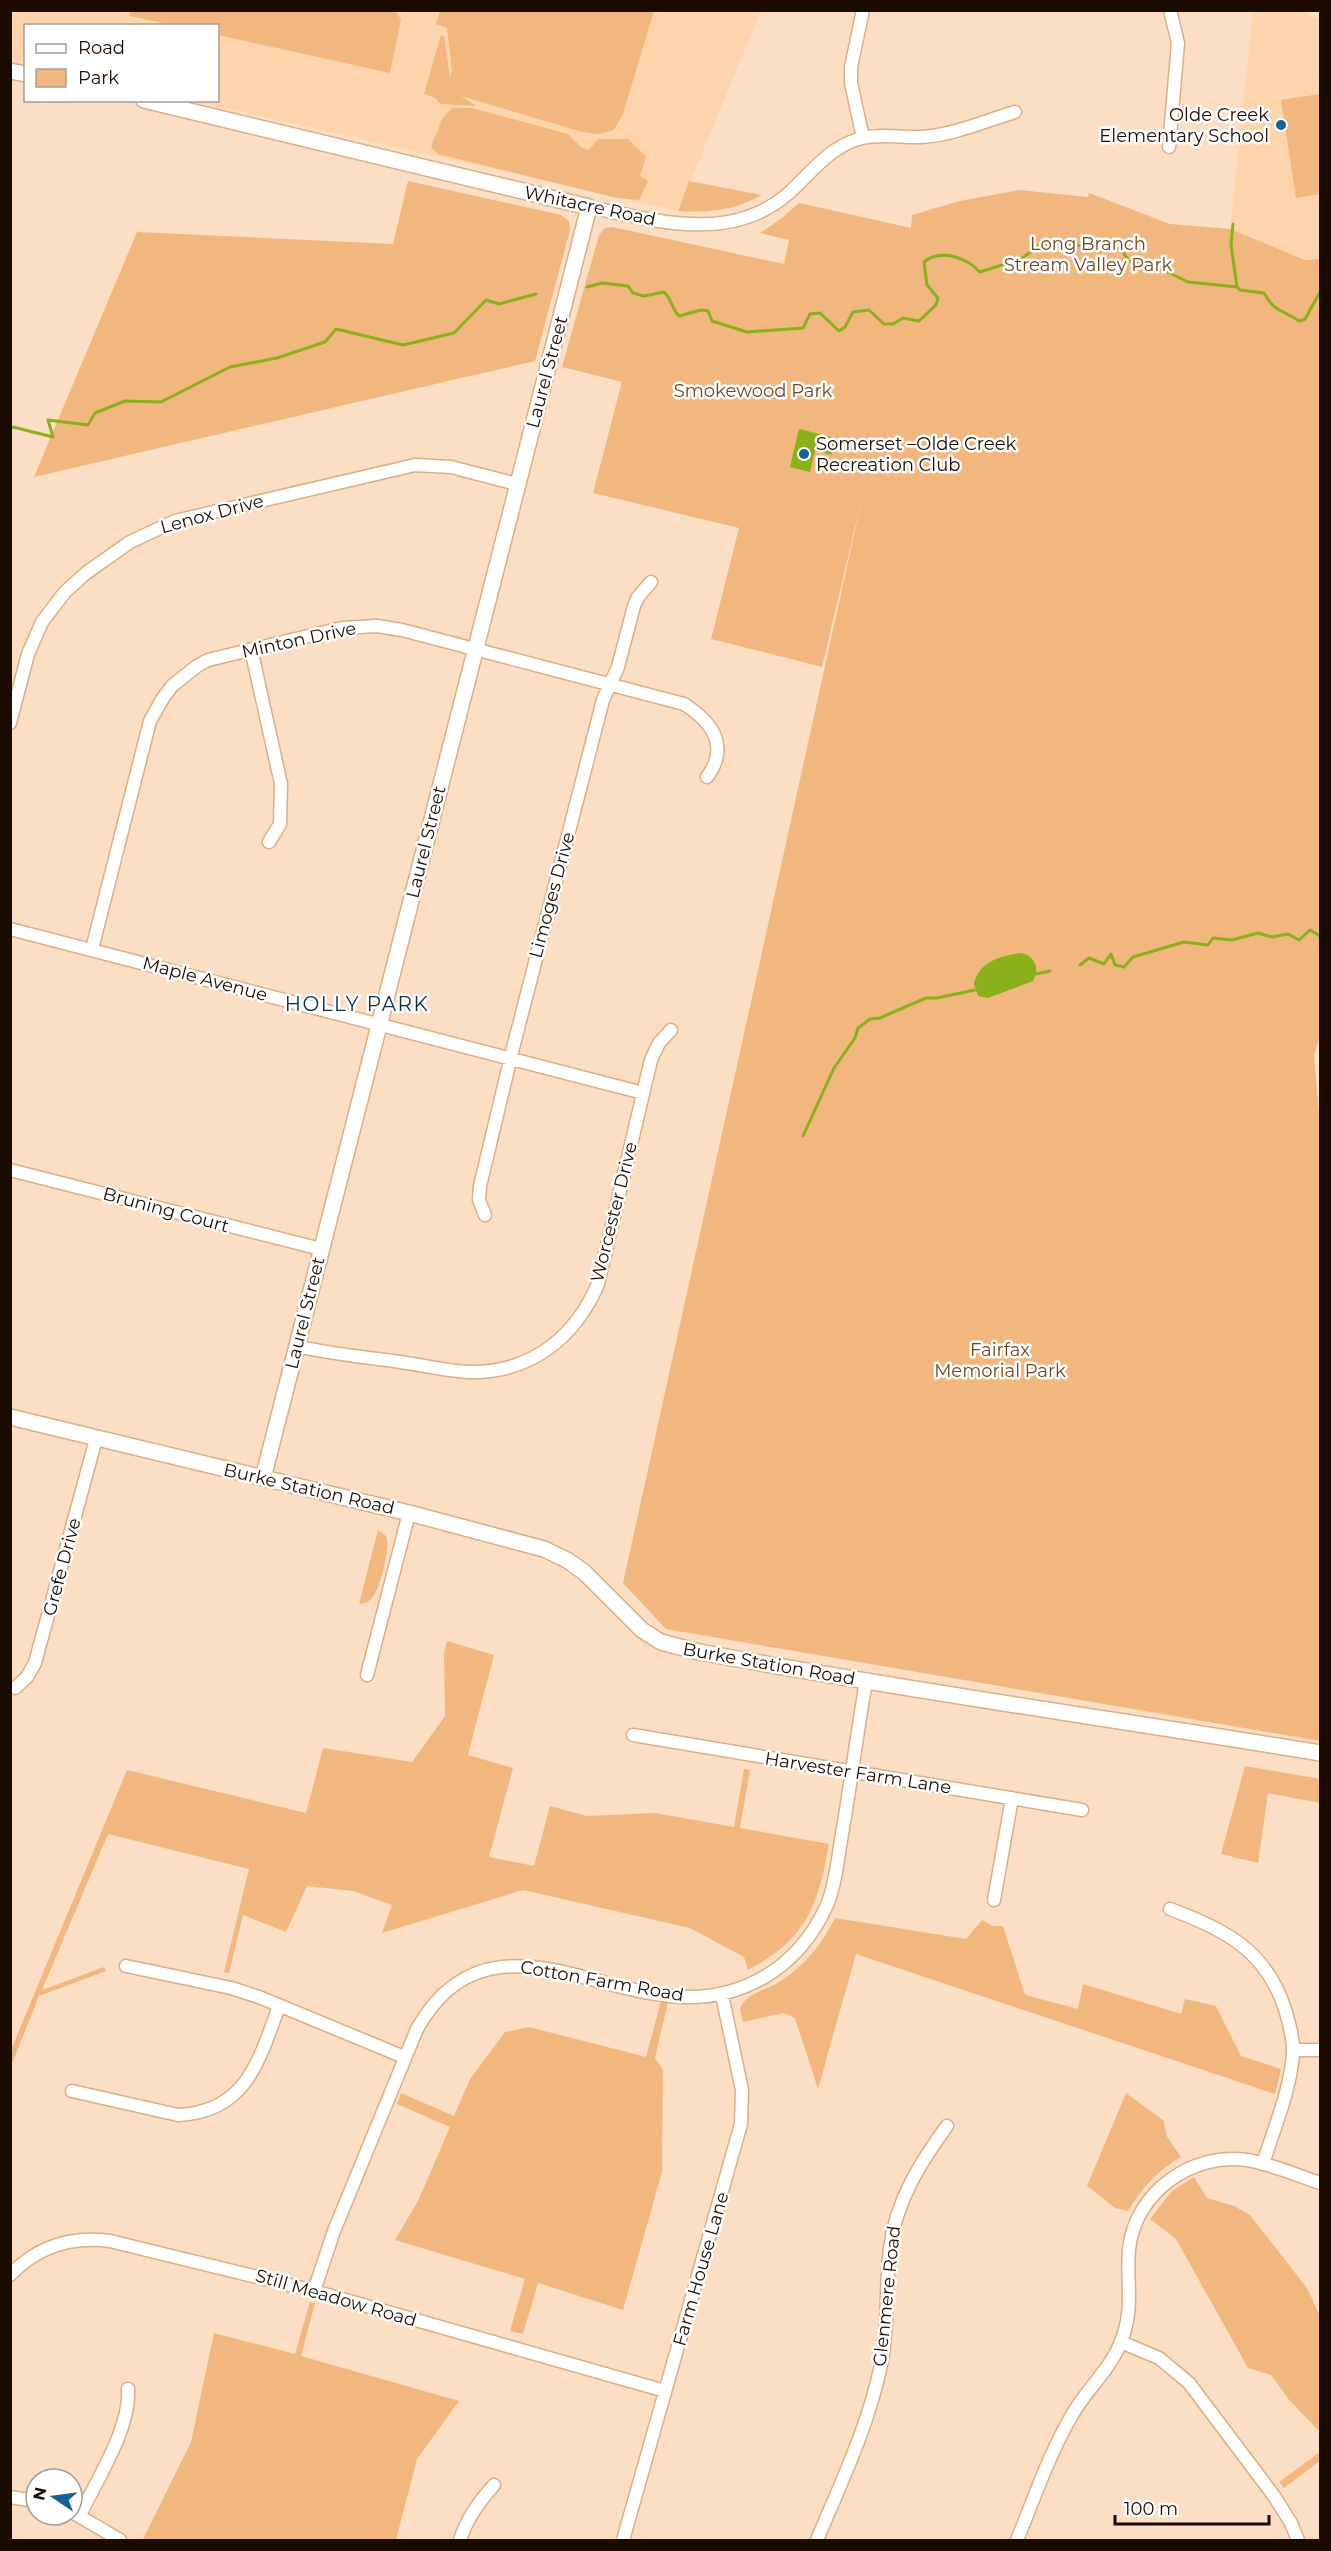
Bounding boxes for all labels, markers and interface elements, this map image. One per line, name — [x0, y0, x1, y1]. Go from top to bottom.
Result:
legend — [24, 24, 219, 102]
text: Road — [78, 37, 125, 59]
text: Park — [78, 67, 119, 89]
place label: Olde Creek Elementary School — [1099, 104, 1269, 147]
marker: Olde Creek Elementary School — [1274, 118, 1288, 132]
street label: Whitacre Road — [522, 181, 658, 231]
park label: Long Branch Stream Valley Park — [1004, 233, 1173, 276]
street label: Laurel Street — [521, 314, 573, 430]
park label: Smokewood Park — [674, 380, 833, 402]
place label: Somerset –Olde Creek Recreation Club — [816, 433, 1017, 476]
marker: Somerset –Olde Creek Recreation Club — [797, 447, 811, 461]
street label: Lenox Drive — [158, 490, 266, 538]
street label: Minton Drive — [240, 617, 358, 663]
street label: Laurel Street — [401, 783, 451, 901]
street label: Limoges Drive — [525, 829, 579, 960]
street label: Maple Avenue — [140, 952, 270, 1006]
district label: HOLLY PARK — [285, 992, 429, 1016]
street label: Worcester Drive — [586, 1139, 642, 1284]
street label: Bruning Court — [101, 1183, 231, 1237]
street label: Laurel Street — [280, 1254, 330, 1372]
park label: Fairfax Memorial Park — [934, 1339, 1066, 1382]
street label: Burke Station Road — [221, 1459, 397, 1519]
street label: Grefe Drive — [38, 1516, 86, 1618]
street label: Burke Station Road — [681, 1638, 857, 1690]
street label: Harvester Farm Lane — [763, 1747, 953, 1799]
street label: Cotton Farm Road — [519, 1956, 685, 2006]
street label: Farm House Lane — [668, 2189, 734, 2349]
street label: Glenmere Road — [869, 2225, 905, 2367]
street label: Still Meadow Road — [253, 2264, 419, 2332]
north arrow — [24, 2467, 84, 2527]
text: N — [29, 2485, 51, 2502]
scale bar — [1115, 2488, 1270, 2526]
text: 100 m — [1124, 2498, 1178, 2520]

